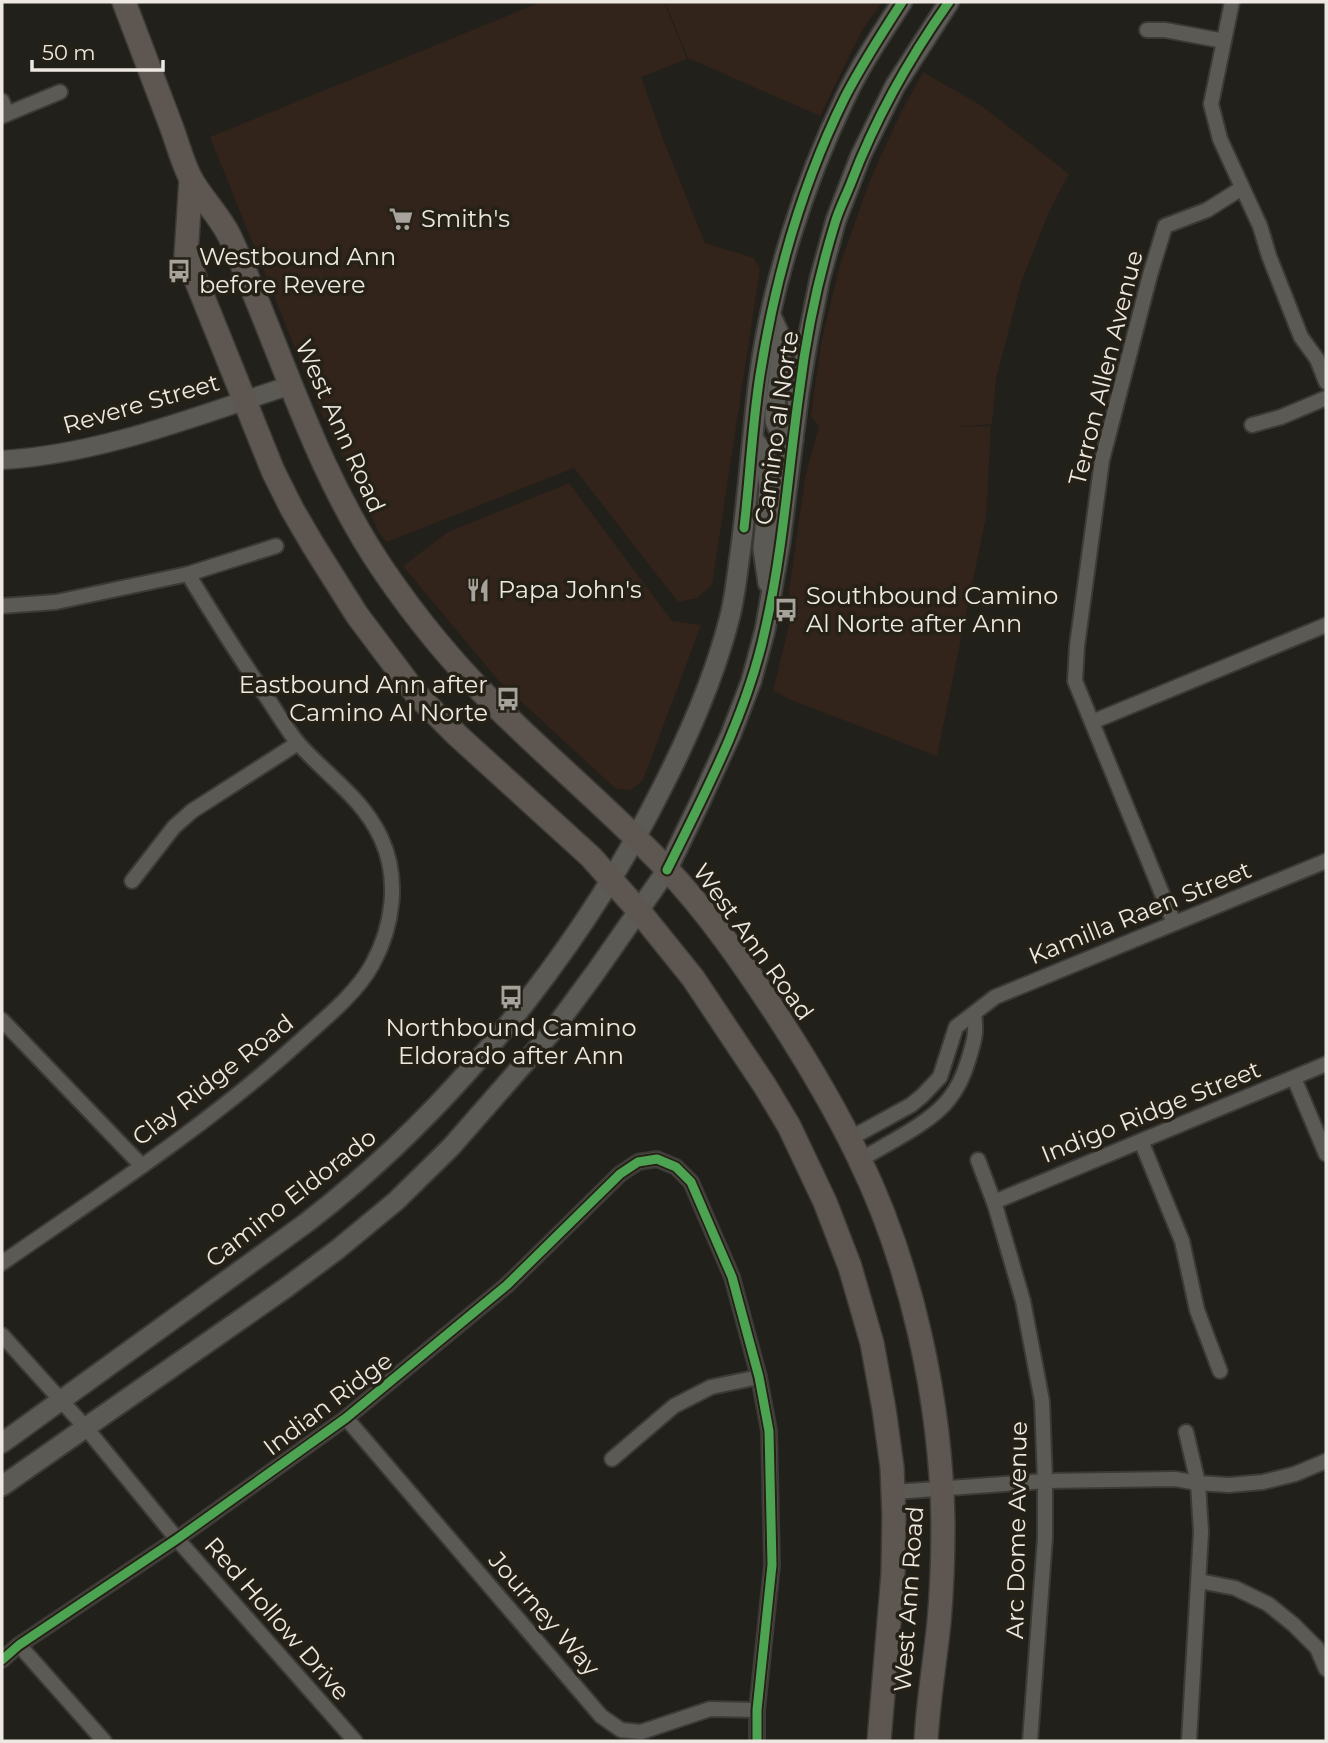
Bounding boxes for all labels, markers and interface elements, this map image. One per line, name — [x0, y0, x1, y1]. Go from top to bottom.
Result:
scale bar — [32, 28, 163, 72]
text: 50 m — [42, 40, 96, 65]
place label: Smith's — [421, 204, 510, 233]
supermarket icon: Smith's — [387, 205, 415, 233]
place label: Westbound Ann before Revere — [199, 242, 396, 299]
street label: Terron Allen Avenue — [1062, 247, 1149, 488]
bus stop icon: Westbound Ann before Revere — [165, 257, 193, 285]
street label: Camino al Norte — [749, 329, 804, 527]
street label: West Ann Road — [289, 335, 392, 517]
street label: Revere Street — [59, 367, 223, 440]
place label: Papa John's — [498, 575, 642, 604]
restaurant icon: Papa John's — [464, 576, 492, 604]
place label: Southbound Camino Al Norte after Ann — [806, 581, 1058, 638]
bus stop icon: Southbound Camino Al Norte after Ann — [772, 596, 800, 624]
place label: Eastbound Ann after Camino Al Norte — [239, 670, 488, 727]
bus stop icon: Eastbound Ann after Camino Al Norte — [494, 685, 522, 713]
street label: Kamilla Raen Street — [1024, 855, 1255, 970]
street label: West Ann Road — [687, 858, 820, 1026]
bus stop icon: Northbound Camino Eldorado after Ann — [497, 983, 525, 1011]
street label: Clay Ridge Road — [126, 1008, 299, 1152]
place label: Northbound Camino Eldorado after Ann — [386, 1013, 636, 1070]
street label: Indigo Ridge Street — [1037, 1054, 1265, 1169]
street label: Camino Eldorado — [200, 1122, 382, 1273]
street label: Indian Ridge — [258, 1346, 398, 1461]
street label: Arc Dome Avenue — [1000, 1421, 1033, 1639]
street label: West Ann Road — [888, 1505, 929, 1693]
street label: Red Hollow Drive — [199, 1531, 356, 1706]
street label: Journey Way — [482, 1545, 606, 1682]

